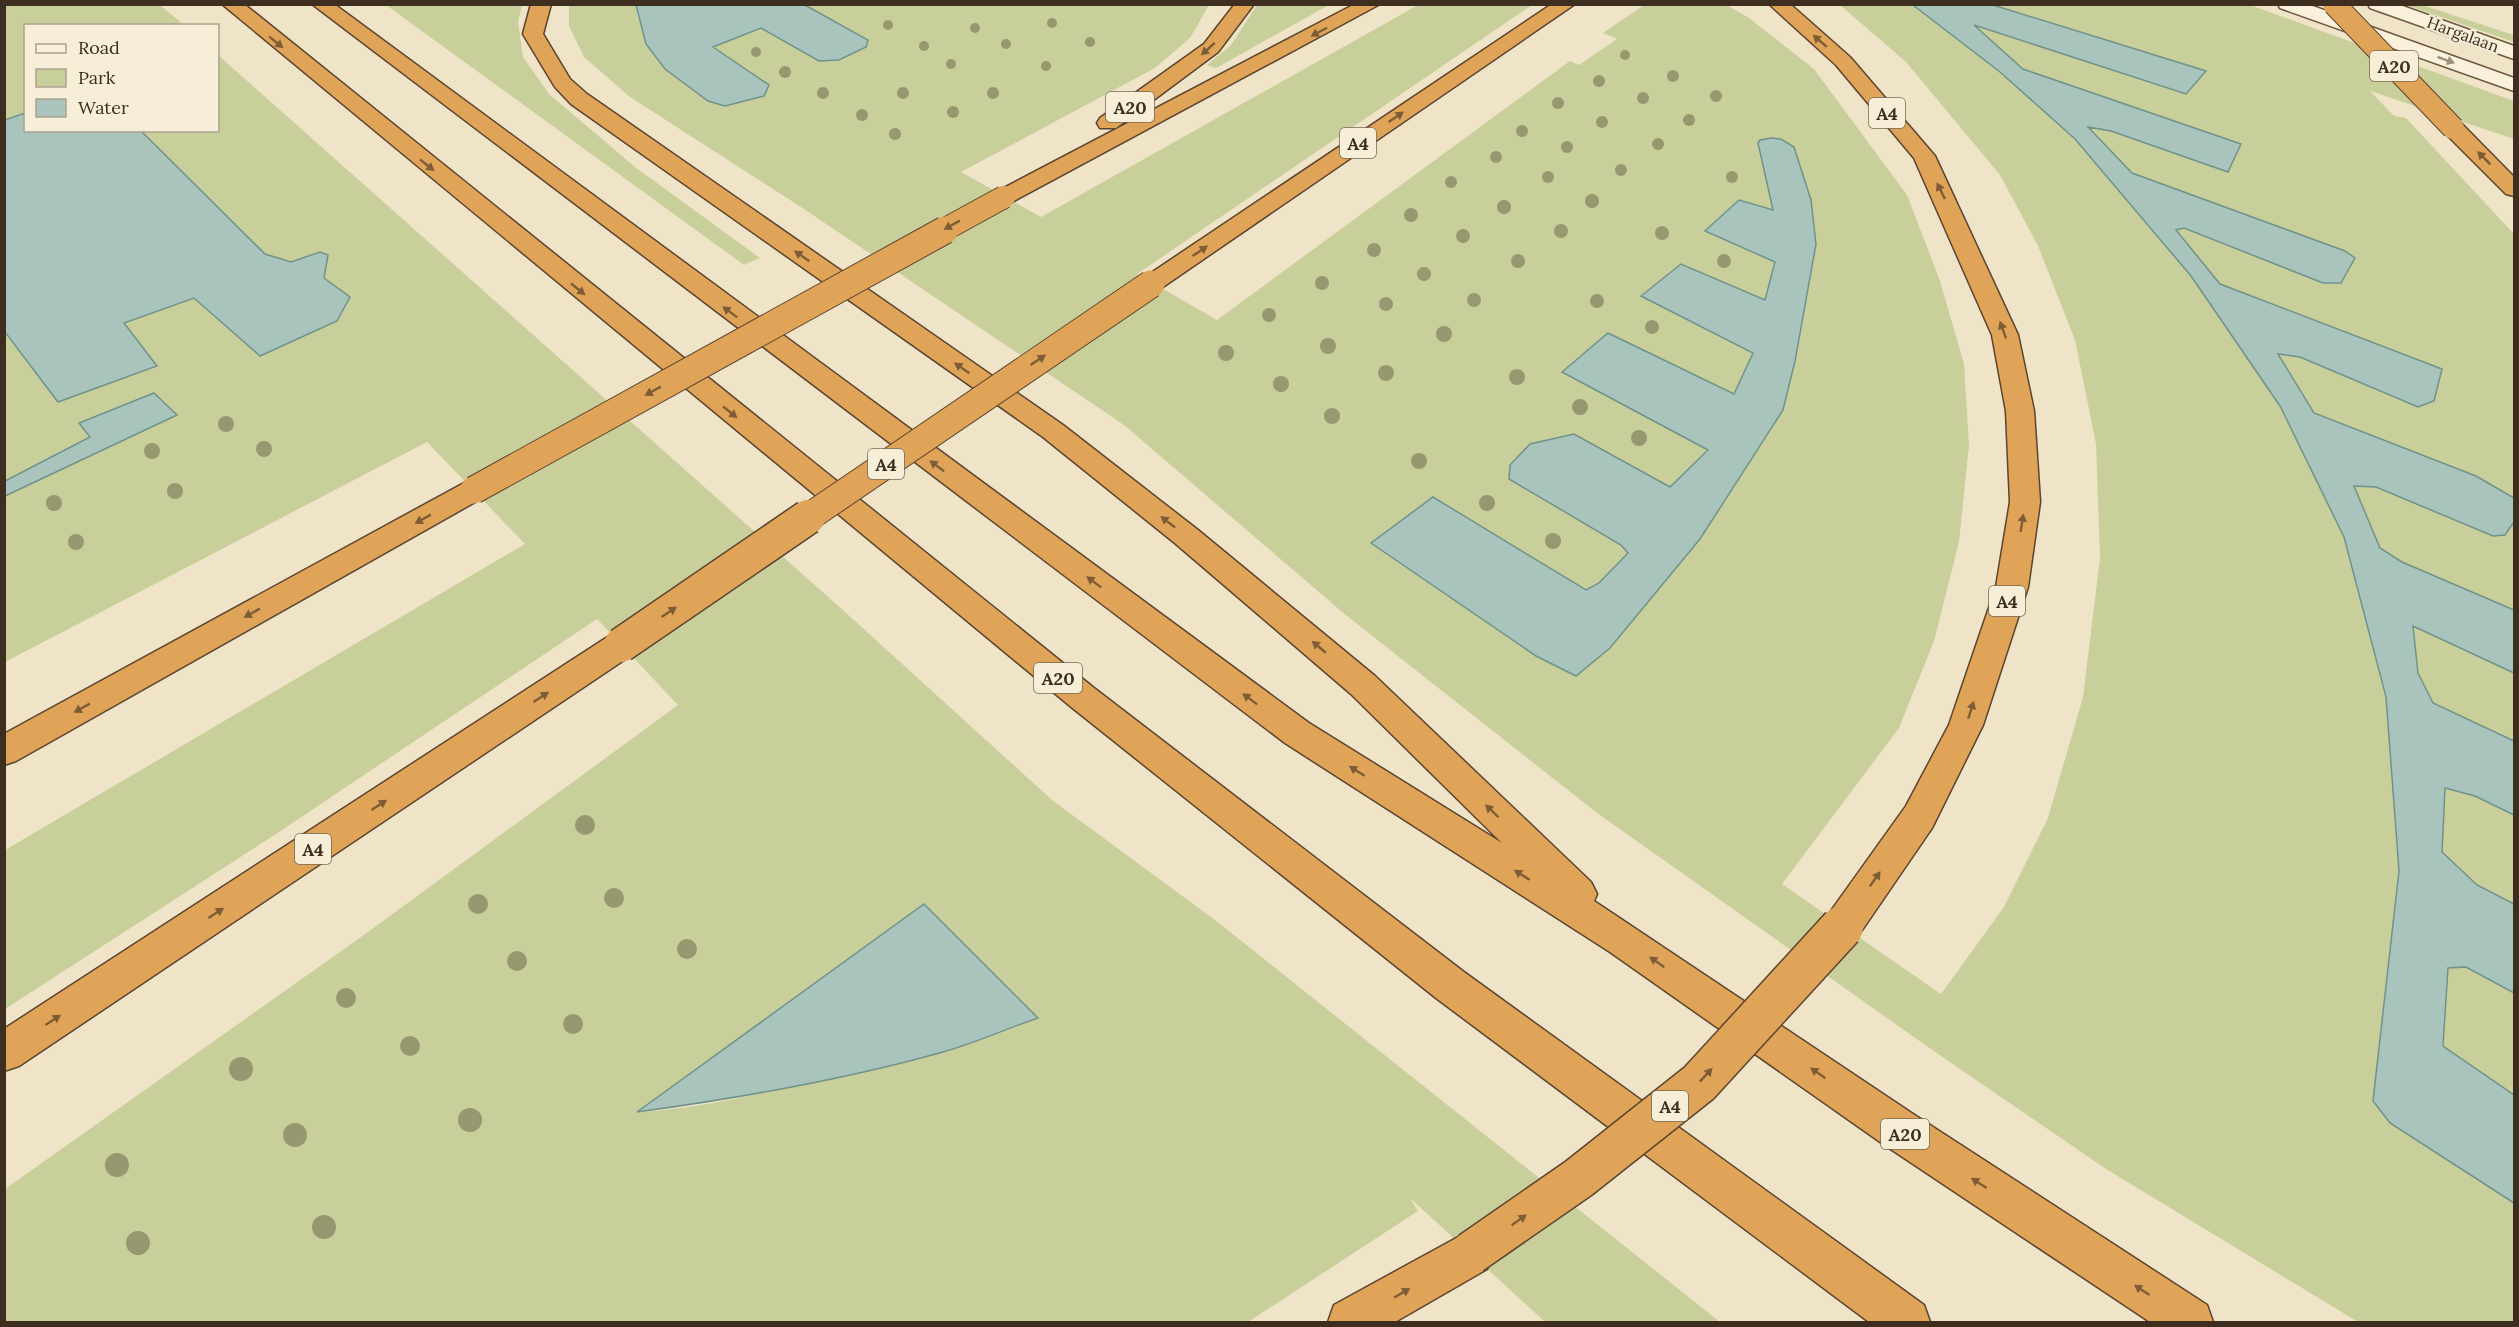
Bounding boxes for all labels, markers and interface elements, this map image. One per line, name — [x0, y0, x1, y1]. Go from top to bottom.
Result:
street label: Hargalaan — [2424, 12, 2502, 56]
legend — [24, 24, 219, 132]
one-way arrow — [1310, 27, 1327, 37]
one-way arrow — [269, 35, 284, 47]
one-way arrow — [1813, 35, 1828, 48]
text: Road — [78, 36, 120, 59]
one-way arrow — [1200, 42, 1215, 56]
road number: A20 — [2370, 51, 2418, 81]
one-way arrow — [2437, 56, 2455, 66]
text: Park — [78, 66, 116, 89]
road number: A20 — [1106, 92, 1154, 122]
text: Water — [78, 96, 129, 119]
road number: A4 — [1869, 98, 1905, 128]
one-way arrow — [1387, 111, 1403, 123]
road number: A4 — [1340, 128, 1376, 158]
one-way arrow — [2477, 152, 2491, 166]
one-way arrow — [419, 159, 435, 172]
one-way arrow — [1936, 183, 1946, 200]
one-way arrow — [944, 220, 961, 230]
one-way arrow — [1191, 245, 1208, 256]
one-way arrow — [794, 250, 810, 262]
one-way arrow — [570, 282, 585, 295]
one-way arrow — [722, 306, 738, 318]
one-way arrow — [1997, 321, 2007, 339]
one-way arrow — [1030, 355, 1047, 366]
one-way arrow — [954, 362, 970, 374]
one-way arrow — [644, 386, 661, 396]
one-way arrow — [722, 405, 737, 417]
road number: A4 — [868, 449, 904, 479]
one-way arrow — [929, 460, 945, 472]
one-way arrow — [2018, 513, 2027, 532]
one-way arrow — [414, 514, 431, 524]
one-way arrow — [1161, 517, 1176, 529]
one-way arrow — [1086, 577, 1101, 589]
road number: A4 — [1989, 586, 2025, 616]
one-way arrow — [661, 607, 677, 618]
one-way arrow — [243, 608, 260, 618]
one-way arrow — [1311, 640, 1327, 653]
road number: A20 — [1034, 663, 1082, 693]
one-way arrow — [533, 692, 550, 703]
one-way arrow — [1243, 693, 1258, 705]
one-way arrow — [1967, 701, 1976, 719]
one-way arrow — [73, 703, 90, 713]
one-way arrow — [1348, 765, 1365, 776]
one-way arrow — [370, 799, 386, 811]
one-way arrow — [1486, 804, 1500, 818]
road number: A4 — [295, 834, 331, 864]
one-way arrow — [1513, 869, 1530, 880]
one-way arrow — [1869, 872, 1881, 888]
one-way arrow — [208, 907, 224, 918]
one-way arrow — [1650, 956, 1666, 968]
one-way arrow — [45, 1014, 61, 1026]
one-way arrow — [1699, 1068, 1713, 1083]
one-way arrow — [1809, 1068, 1826, 1079]
road number: A4 — [1652, 1091, 1688, 1121]
road number: A20 — [1881, 1119, 1929, 1149]
one-way arrow — [1971, 1178, 1987, 1189]
one-way arrow — [1510, 1214, 1526, 1226]
one-way arrow — [2134, 1284, 2150, 1296]
one-way arrow — [1394, 1288, 1411, 1298]

